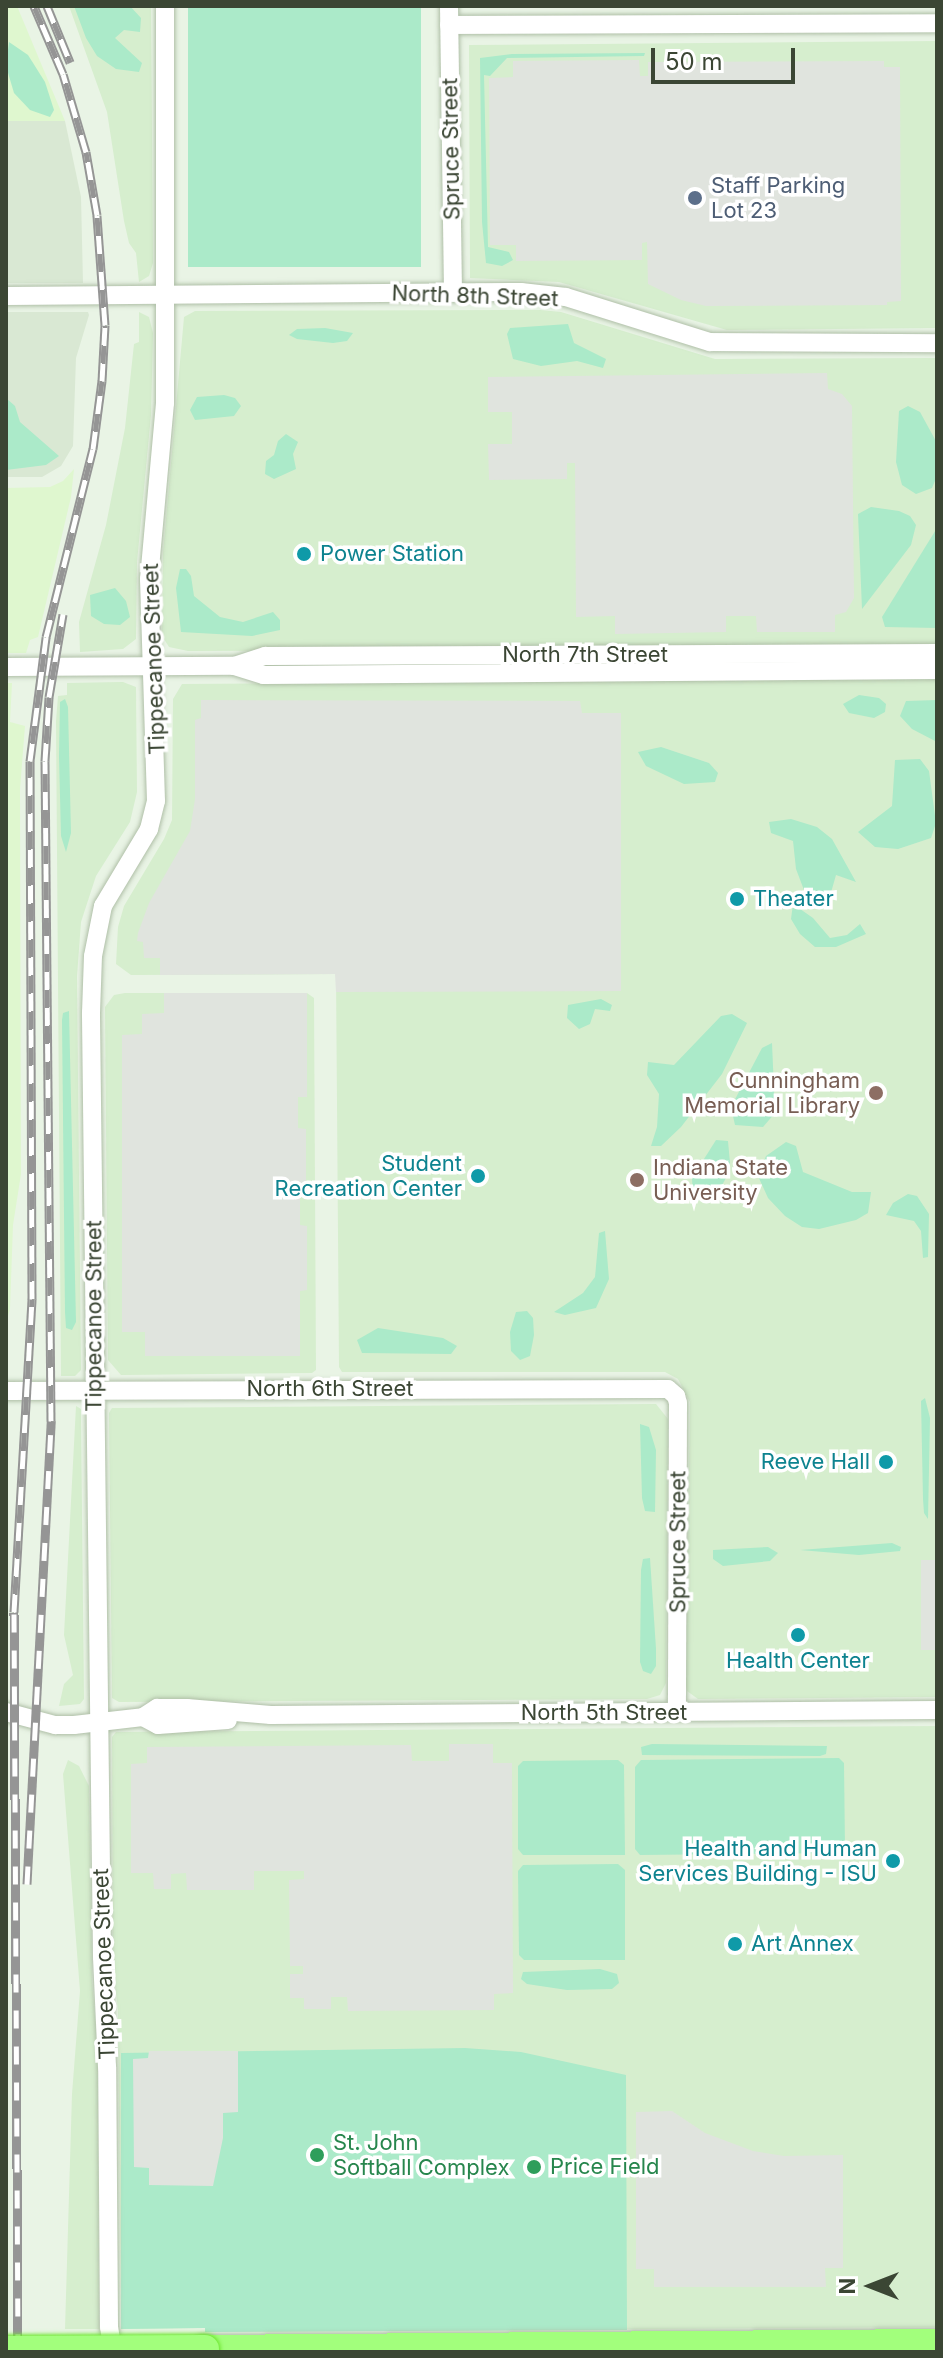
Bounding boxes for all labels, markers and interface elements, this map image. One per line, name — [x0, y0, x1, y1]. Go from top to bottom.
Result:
scale bar — [655, 32, 799, 82]
text: 50 m — [665, 47, 723, 76]
street label: Spruce Street — [437, 78, 465, 220]
place label: Staff Parking Lot 23 — [711, 172, 845, 224]
marker: Staff Parking Lot 23 — [686, 189, 704, 207]
street label: North 8th Street — [391, 280, 559, 312]
place label: Power Station — [320, 541, 464, 567]
marker: Power Station — [295, 545, 313, 563]
street label: Tippecanoe Street — [137, 563, 171, 755]
street label: North 7th Street — [502, 642, 668, 668]
place label: Theater — [753, 886, 834, 912]
marker: Theater — [728, 890, 746, 908]
place label: Cunningham Memorial Library — [684, 1067, 860, 1118]
marker: Cunningham Memorial Library — [867, 1084, 885, 1102]
place label: Student Recreation Center — [275, 1150, 462, 1202]
place label: Indiana State University — [653, 1154, 788, 1206]
marker: Student Recreation Center — [469, 1167, 487, 1185]
marker: Indiana State University — [628, 1171, 646, 1189]
street label: Tippecanoe Street — [81, 1220, 107, 1412]
street label: North 6th Street — [247, 1376, 413, 1402]
place label: Reeve Hall — [761, 1449, 870, 1475]
marker: Reeve Hall — [877, 1453, 895, 1471]
street label: Spruce Street — [665, 1471, 691, 1613]
marker: Health Center — [789, 1626, 807, 1644]
place label: Health Center — [726, 1648, 870, 1674]
street label: North 5th Street — [521, 1700, 687, 1726]
place label: Health and Human Services Building - ISU — [638, 1835, 877, 1886]
marker: Health and Human Services Building - ISU — [884, 1852, 902, 1870]
street label: Tippecanoe Street — [87, 1868, 121, 2060]
place label: Art Annex — [751, 1931, 854, 1957]
marker: Art Annex — [726, 1935, 744, 1953]
place label: St. John Softball Complex — [333, 2129, 509, 2180]
marker: St. John Softball Complex — [308, 2146, 326, 2164]
place label: Price Field — [550, 2154, 660, 2180]
marker: Price Field — [525, 2158, 543, 2176]
north arrow — [831, 2246, 911, 2326]
text: N — [834, 2278, 860, 2294]

